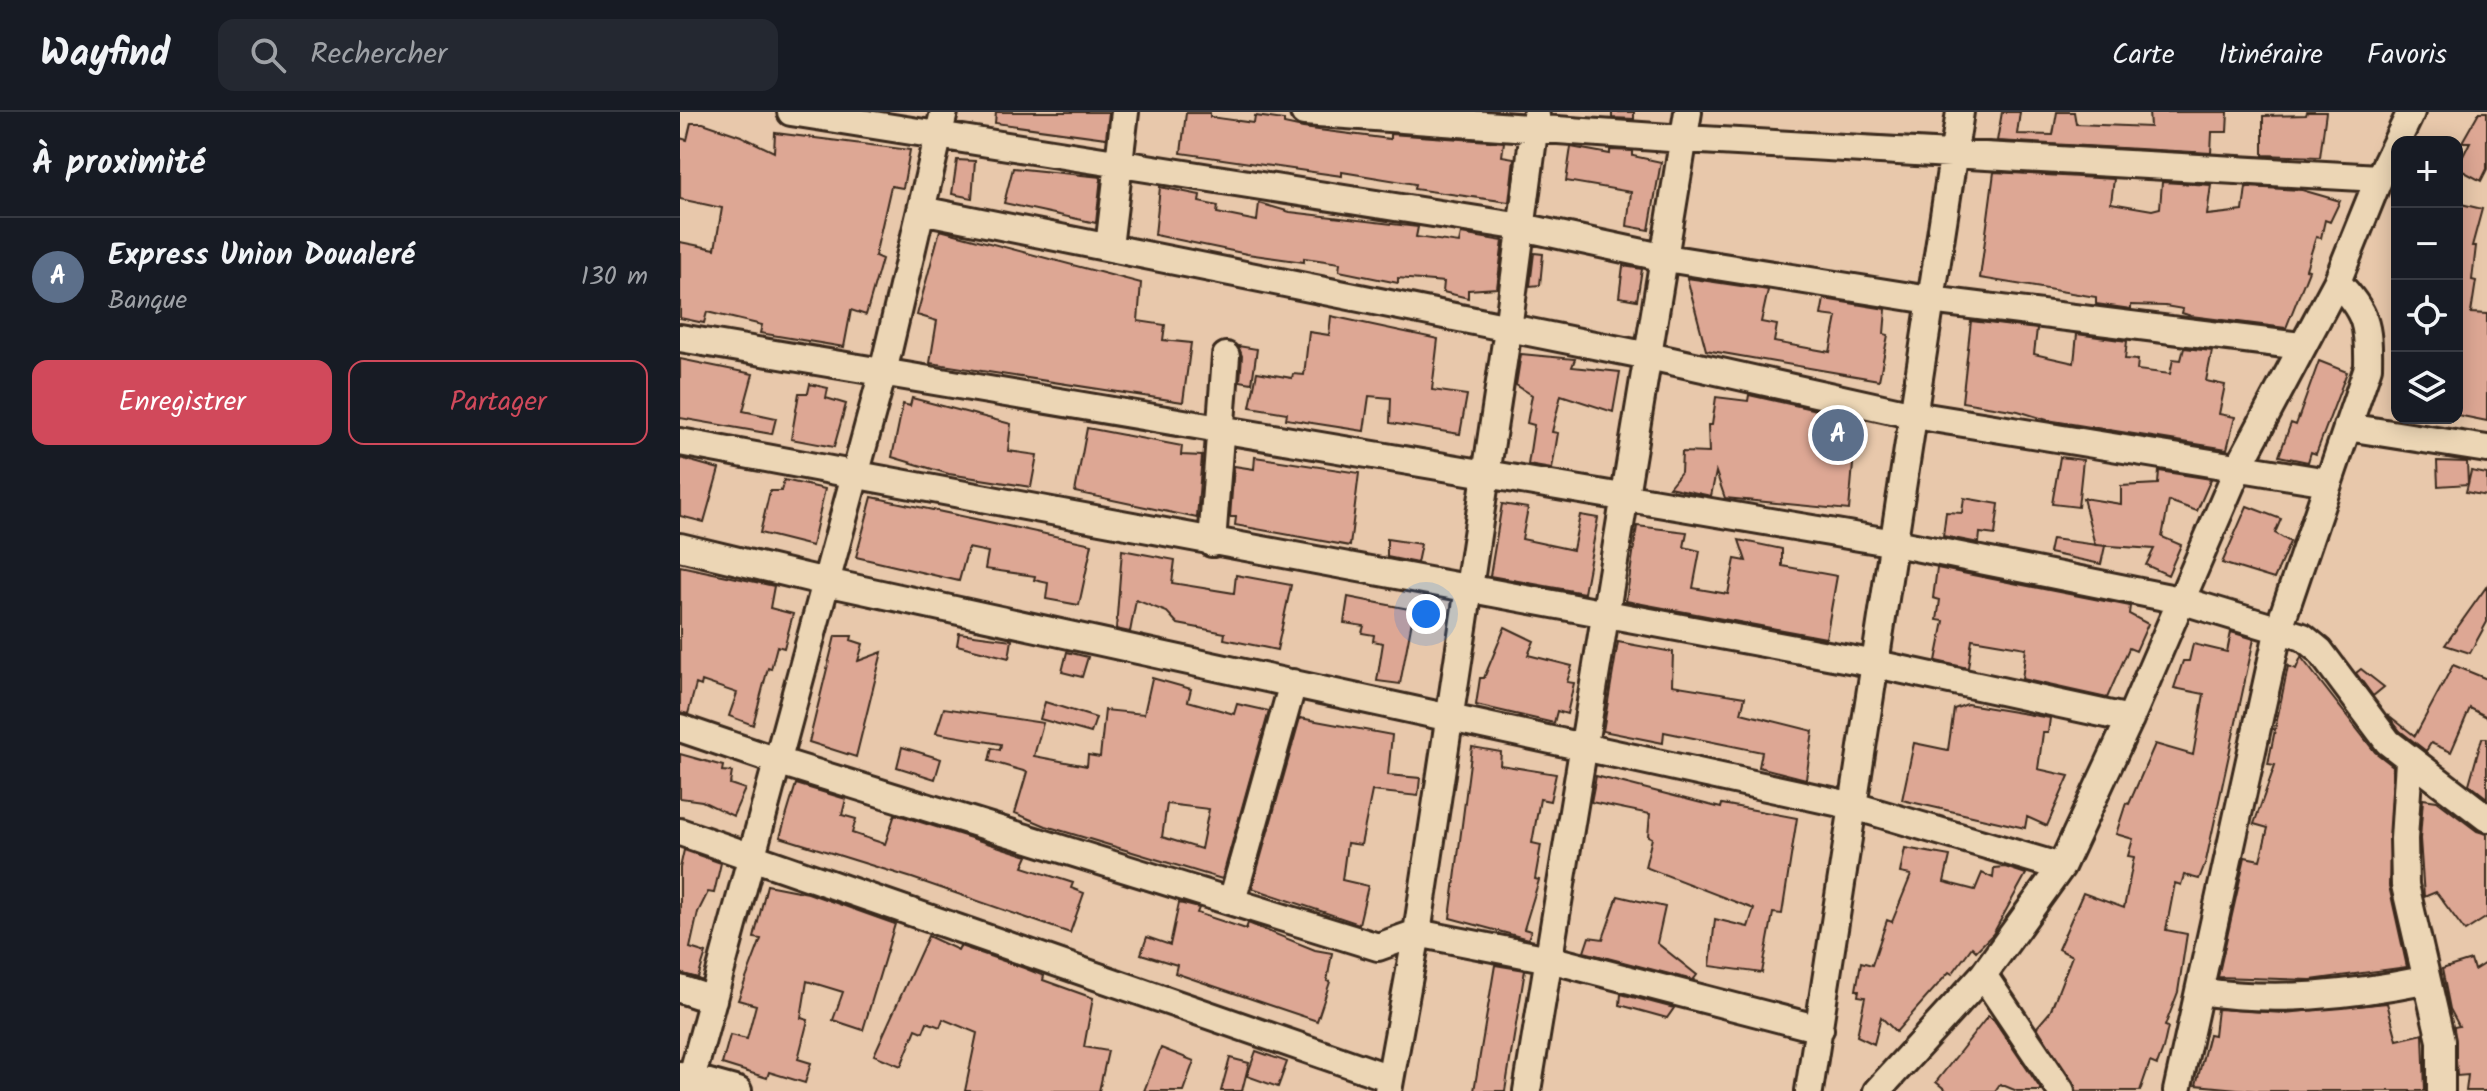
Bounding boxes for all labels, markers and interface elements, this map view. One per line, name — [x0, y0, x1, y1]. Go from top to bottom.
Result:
search box — [218, 19, 778, 91]
text: Wayfind — [40, 25, 170, 85]
text: Rechercher — [310, 31, 447, 79]
icon: search — [246, 33, 290, 77]
text: Carte — [2112, 33, 2175, 78]
text: Itinéraire — [2219, 33, 2323, 78]
text: Favoris — [2367, 33, 2447, 78]
map controls — [2391, 136, 2463, 424]
button: + — [2391, 136, 2463, 208]
text: À proximité — [32, 137, 205, 191]
button: − — [2391, 208, 2463, 280]
text: Express Union Doualeré — [108, 232, 415, 280]
text: A — [50, 256, 66, 298]
text: 130 m — [581, 256, 648, 298]
text: Banque — [108, 280, 187, 322]
button: locate — [2391, 280, 2463, 352]
button: layers — [2391, 352, 2463, 424]
button: Enregistrer — [32, 360, 332, 445]
button: Partager — [348, 360, 648, 445]
pin: A — [1812, 405, 1864, 465]
your location — [1406, 594, 1446, 634]

